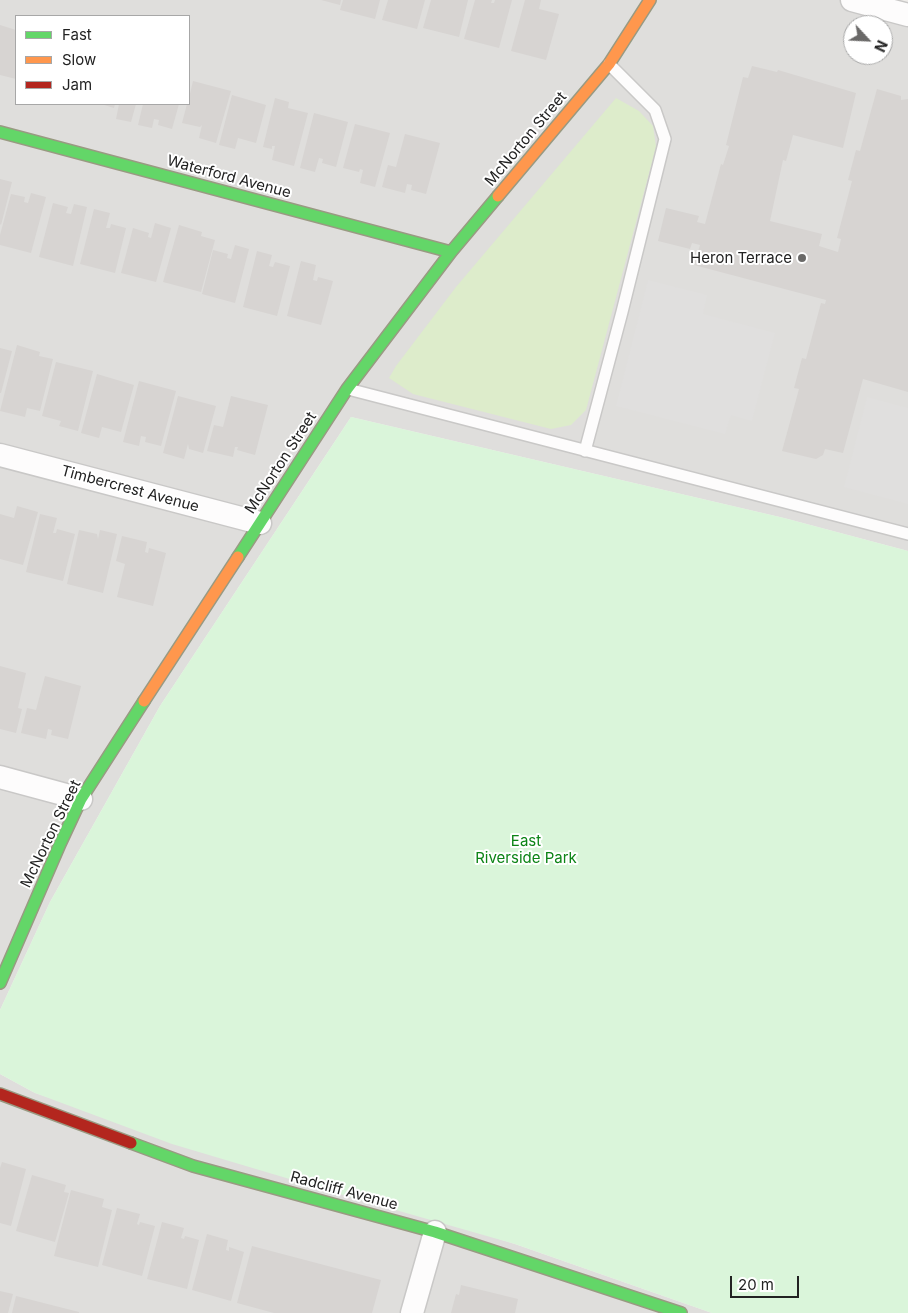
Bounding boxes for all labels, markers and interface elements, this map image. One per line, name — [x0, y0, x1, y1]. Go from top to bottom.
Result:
legend — [15, 15, 190, 105]
north arrow — [843, 15, 893, 65]
text: Fast — [62, 25, 92, 44]
text: N — [871, 38, 891, 55]
text: Slow — [62, 50, 96, 69]
text: Jam — [62, 75, 92, 94]
street label: McNorton Street — [481, 88, 571, 190]
street label: Waterford Avenue — [165, 152, 293, 202]
place label: Heron Terrace — [690, 249, 792, 267]
marker: Heron Terrace — [796, 252, 808, 264]
street label: McNorton Street — [241, 409, 321, 517]
street label: Timbercrest Avenue — [59, 462, 201, 516]
street label: McNorton Street — [17, 777, 85, 891]
park label: East Riverside Park — [475, 832, 577, 867]
street label: Radcliff Avenue — [288, 1168, 400, 1214]
scale bar — [733, 1266, 802, 1298]
text: 20 m — [738, 1275, 774, 1294]

